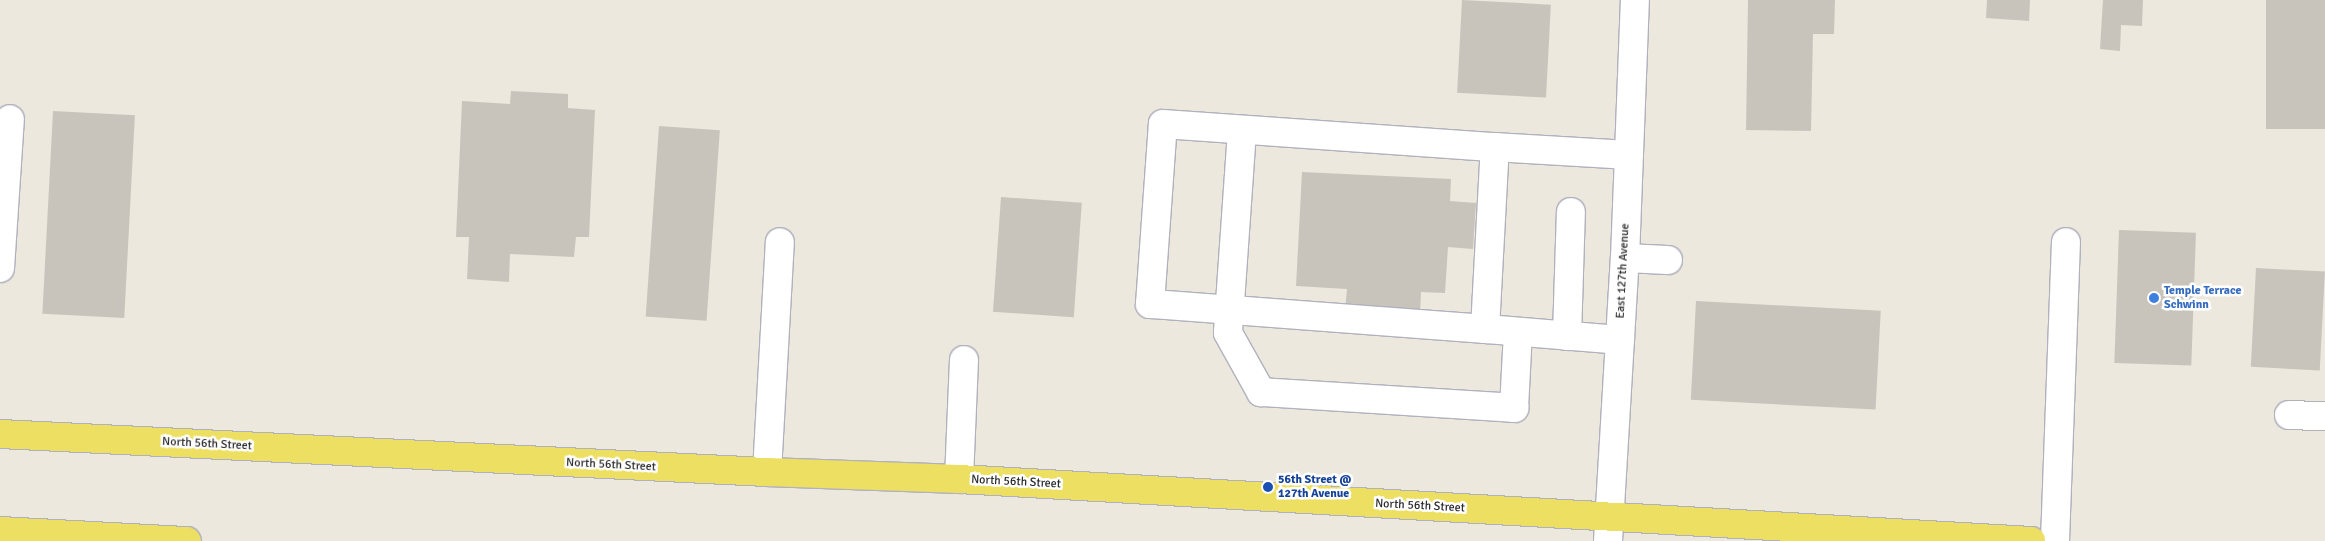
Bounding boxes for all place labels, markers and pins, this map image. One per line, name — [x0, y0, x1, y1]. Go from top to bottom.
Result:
place label: Temple Terrace Schwinn — [2164, 284, 2242, 312]
marker: Temple Terrace Schwinn — [2148, 292, 2160, 304]
place label: 56th Street @ 127th Avenue — [1278, 473, 1351, 501]
marker: 56th Street @ 127th Avenue — [1262, 481, 1274, 493]

